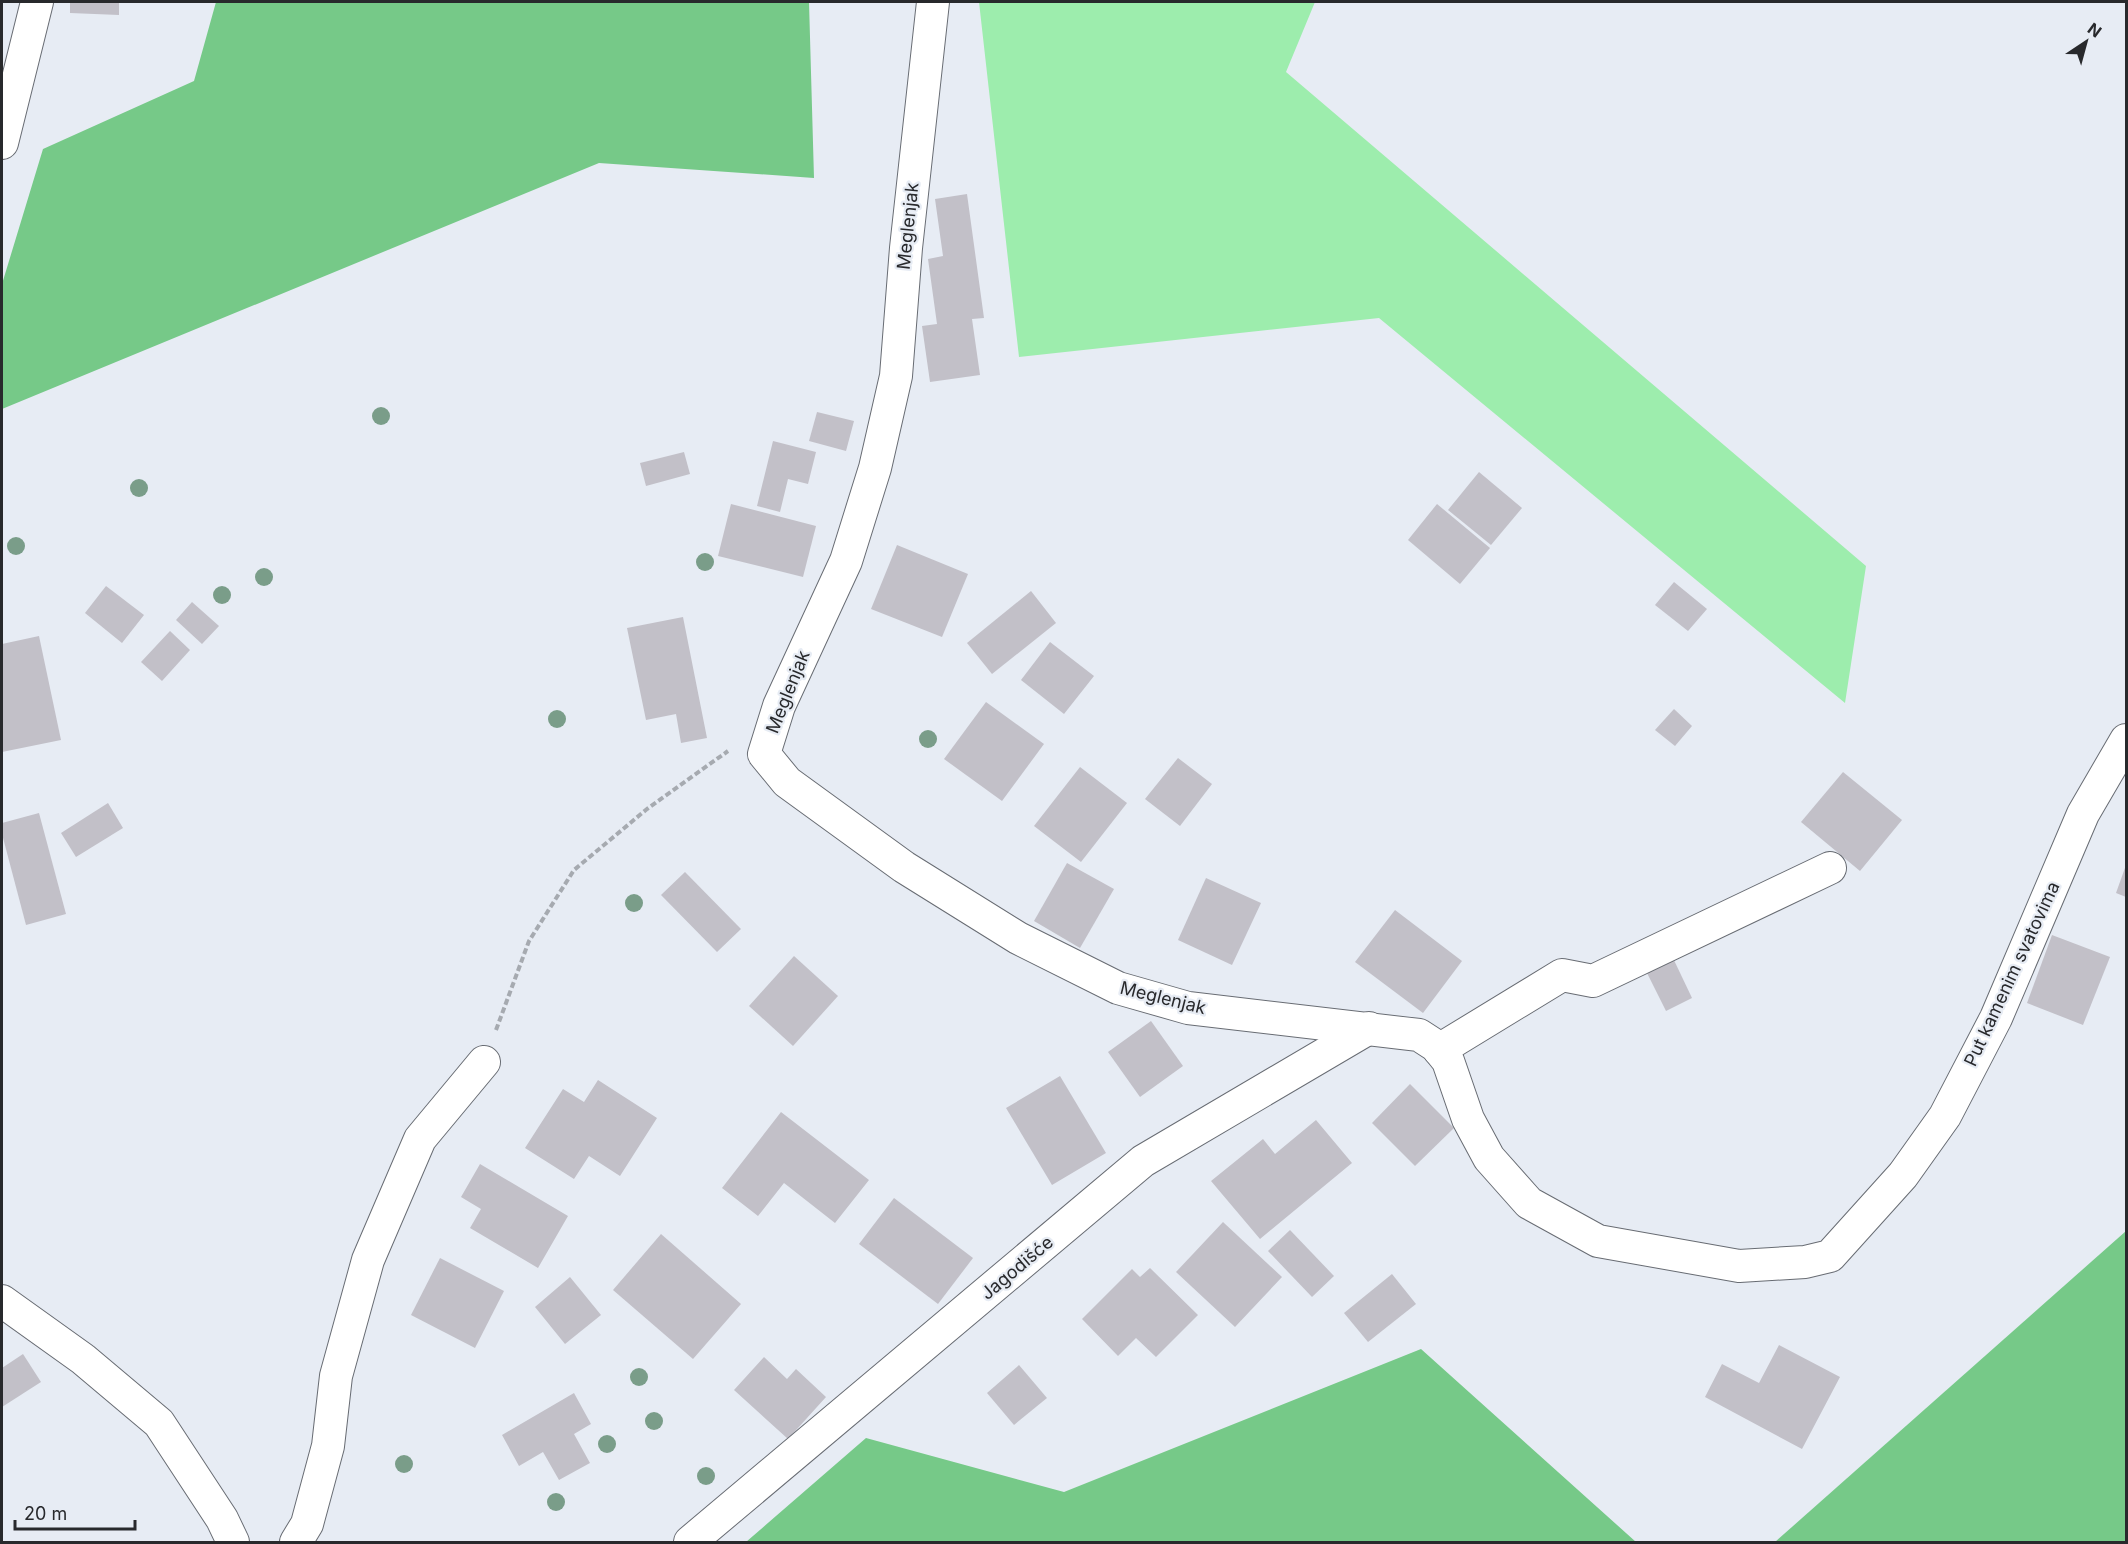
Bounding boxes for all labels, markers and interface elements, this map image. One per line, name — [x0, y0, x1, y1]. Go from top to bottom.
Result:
north arrow — [2056, 12, 2116, 72]
text: N — [2084, 18, 2106, 42]
street label: Meglenjak — [892, 181, 923, 271]
street label: Meglenjak — [761, 647, 814, 736]
street label: Put kamenim svatovima — [1959, 878, 2064, 1069]
street label: Meglenjak — [1118, 977, 1208, 1018]
street label: Jagodišće — [976, 1231, 1057, 1304]
scale bar — [15, 1493, 135, 1531]
text: 20 m — [24, 1503, 67, 1524]

